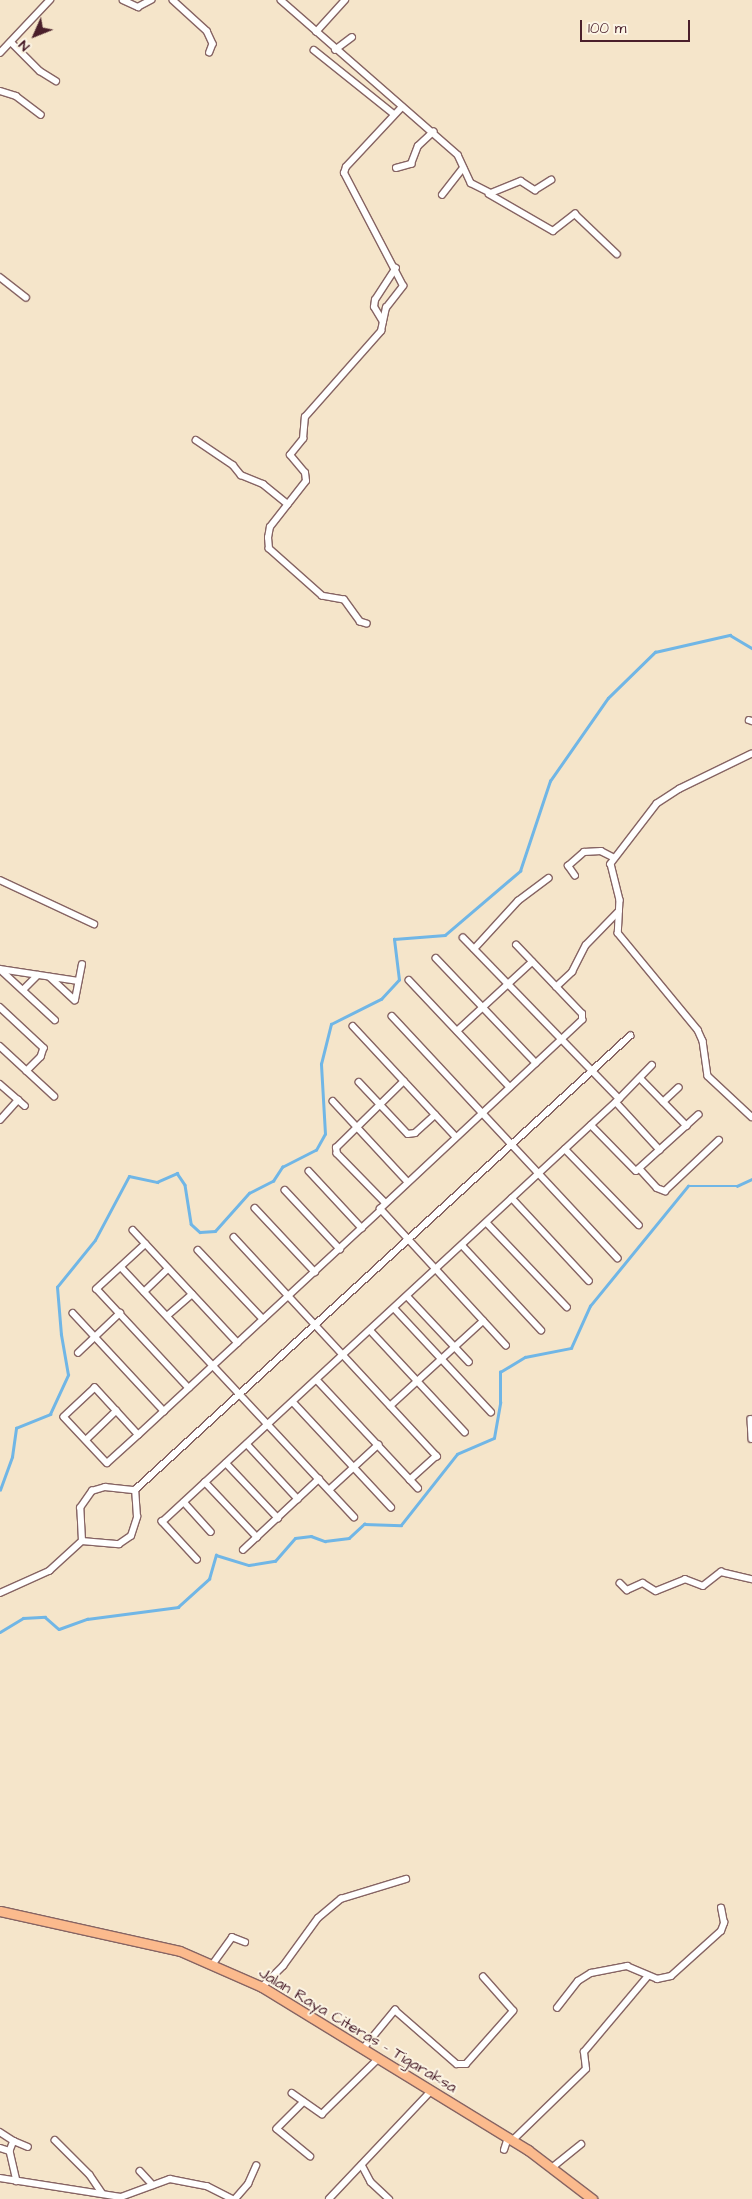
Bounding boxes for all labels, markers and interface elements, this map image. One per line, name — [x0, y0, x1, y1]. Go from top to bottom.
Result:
north arrow — [10, 10, 60, 60]
scale bar — [582, 10, 692, 42]
text: 100 m — [588, 18, 627, 39]
text: N — [14, 35, 34, 56]
street label: Jalan Raya Citeras - Tigaraksa — [255, 1963, 461, 2097]

